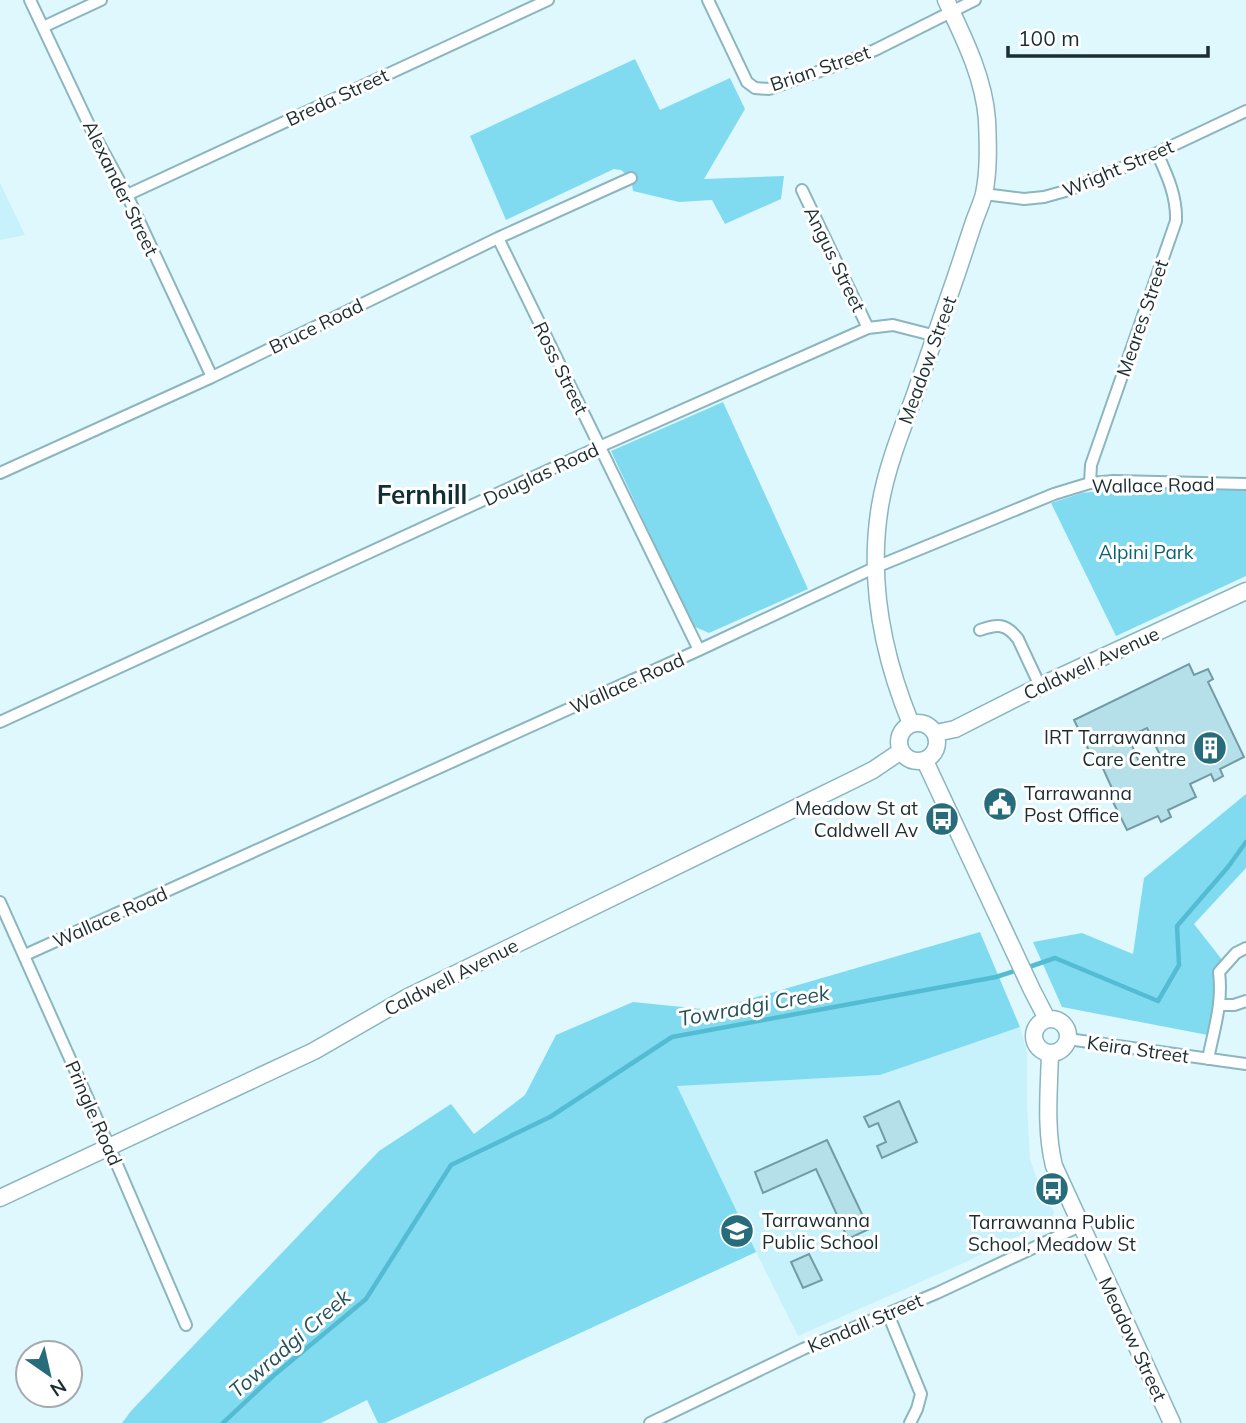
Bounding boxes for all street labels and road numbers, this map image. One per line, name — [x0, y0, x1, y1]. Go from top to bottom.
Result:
street label: Brian Street — [767, 40, 874, 96]
street label: Breda Street — [282, 63, 392, 131]
street label: Alexander Street — [78, 116, 164, 260]
street label: Wright Street — [1059, 134, 1177, 202]
street label: Angus Street — [799, 202, 871, 316]
street label: Meares Street — [1111, 256, 1173, 380]
street label: Bruce Road — [265, 293, 367, 359]
street label: Meadow Street — [893, 293, 961, 427]
street label: Ross Street — [528, 318, 594, 419]
street label: Douglas Road — [480, 437, 602, 511]
street label: Wallace Road — [1091, 472, 1215, 498]
street label: Caldwell Avenue — [1019, 621, 1163, 705]
street label: Wallace Road — [566, 647, 688, 719]
street label: Wallace Road — [49, 881, 171, 953]
street label: Caldwell Avenue — [380, 933, 522, 1021]
street label: Keira Street — [1086, 1030, 1191, 1068]
street label: Pringle Road — [60, 1057, 128, 1169]
street label: Meadow Street — [1094, 1273, 1172, 1405]
street label: Kendall Street — [804, 1288, 926, 1358]

